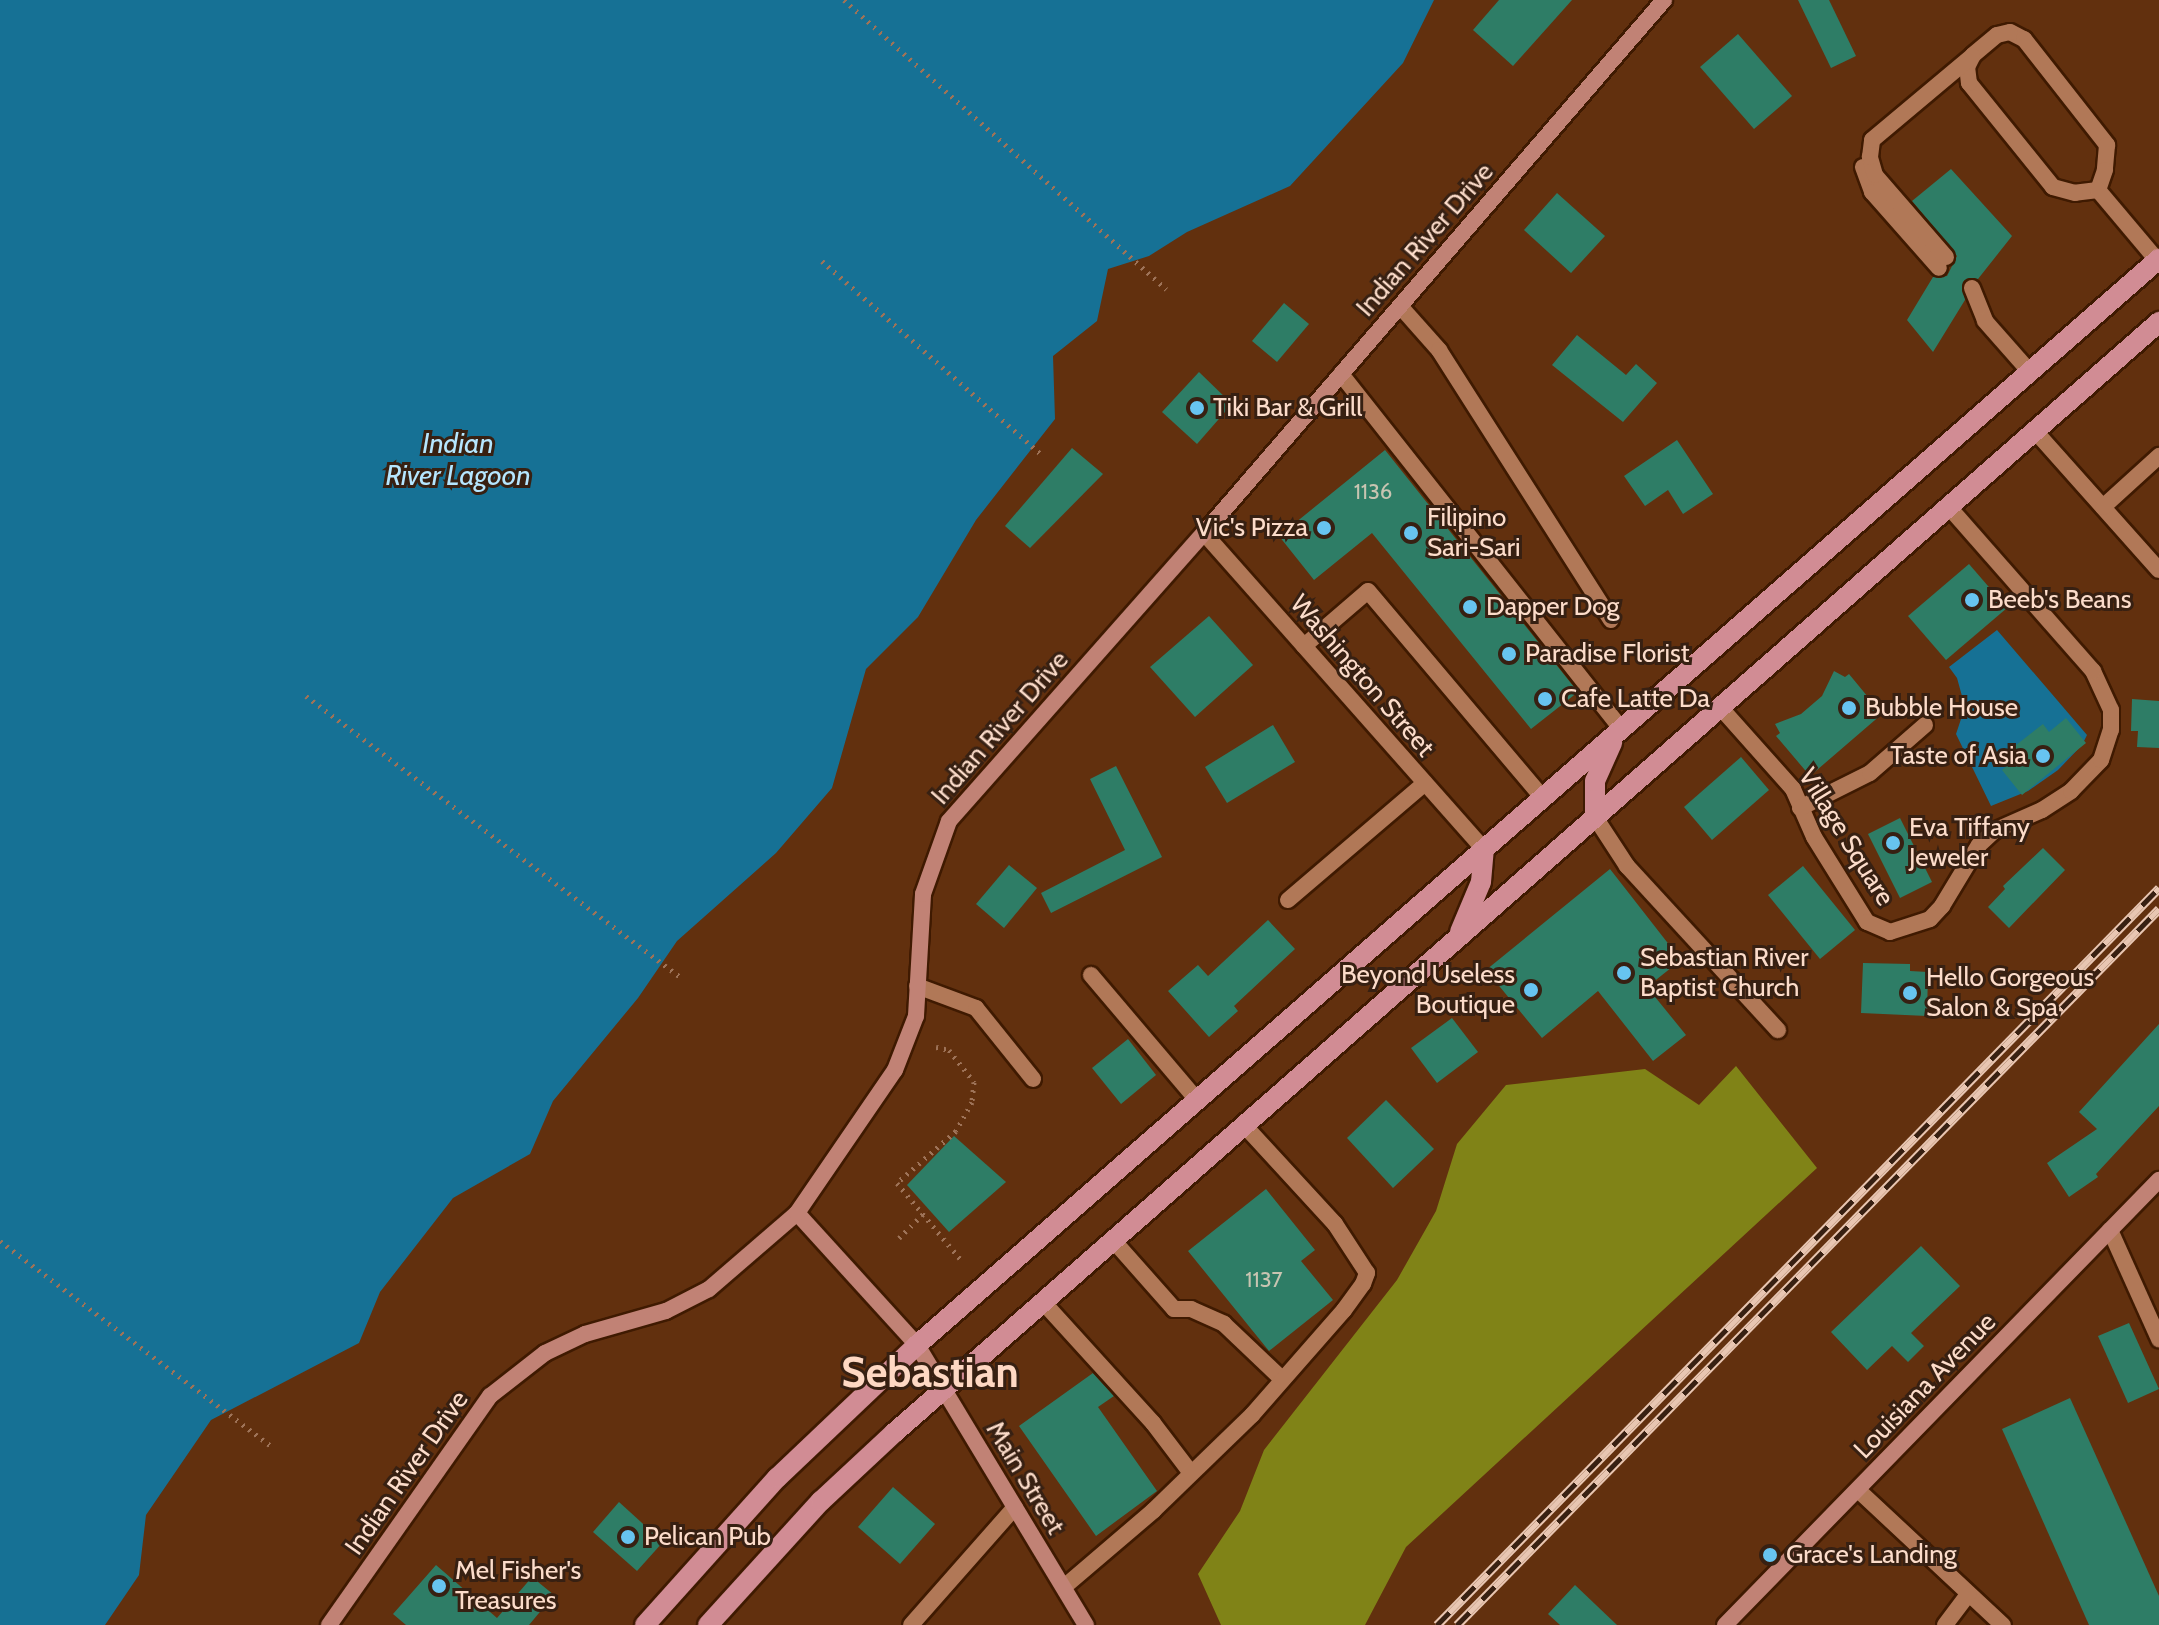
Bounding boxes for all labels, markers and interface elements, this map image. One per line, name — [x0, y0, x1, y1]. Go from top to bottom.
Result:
street label: Indian River Drive — [1350, 157, 1500, 323]
place label: Tiki Bar & Grill — [1213, 392, 1362, 424]
marker: Tiki Bar & Grill — [1188, 399, 1206, 417]
water label: Indian River Lagoon — [385, 426, 531, 492]
house number: 1136 — [1354, 479, 1392, 505]
place label: Filipino Sari-Sari — [1427, 502, 1520, 564]
place label: Vic's Pizza — [1196, 512, 1308, 544]
marker: Vic's Pizza — [1315, 519, 1333, 537]
marker: Filipino Sari-Sari — [1402, 524, 1420, 542]
place label: Beeb's Beans — [1988, 584, 2131, 616]
street label: Washington Street — [1283, 589, 1441, 763]
place label: Dapper Dog — [1486, 591, 1620, 623]
marker: Beeb's Beans — [1963, 591, 1981, 609]
marker: Dapper Dog — [1461, 598, 1479, 616]
place label: Paradise Florist — [1525, 638, 1690, 670]
street label: Indian River Drive — [925, 645, 1075, 811]
marker: Paradise Florist — [1500, 645, 1518, 663]
place label: Cafe Latte Da — [1561, 683, 1710, 715]
marker: Cafe Latte Da — [1536, 690, 1554, 708]
place label: Bubble House — [1865, 692, 2018, 724]
marker: Bubble House — [1840, 699, 1858, 717]
place label: Taste of Asia — [1890, 740, 2027, 772]
marker: Taste of Asia — [2034, 747, 2052, 765]
street label: Village Square — [1791, 762, 1901, 912]
place label: Eva Tiffany Jeweler — [1909, 812, 2030, 874]
marker: Eva Tiffany Jeweler — [1884, 834, 1902, 852]
place label: Sebastian River Baptist Church — [1640, 942, 1808, 1004]
place label: Beyond Useless Boutique — [1341, 959, 1515, 1020]
place label: Hello Gorgeous Salon & Spa — [1926, 962, 2094, 1024]
marker: Sebastian River Baptist Church — [1615, 964, 1633, 982]
marker: Beyond Useless Boutique — [1522, 981, 1540, 999]
marker: Hello Gorgeous Salon & Spa — [1901, 984, 1919, 1002]
house number: 1137 — [1245, 1267, 1283, 1293]
street label: Louisiana Avenue — [1848, 1307, 2002, 1465]
district label: Sebastian — [841, 1347, 1019, 1397]
street label: Indian River Drive — [339, 1385, 475, 1561]
street label: Main Street — [979, 1416, 1071, 1540]
place label: Pelican Pub — [644, 1521, 771, 1553]
marker: Pelican Pub — [619, 1528, 637, 1546]
place label: Grace's Landing — [1786, 1539, 1957, 1571]
marker: Grace's Landing — [1761, 1546, 1779, 1564]
place label: Mel Fisher's Treasures — [455, 1555, 581, 1616]
marker: Mel Fisher's Treasures — [430, 1577, 448, 1595]

